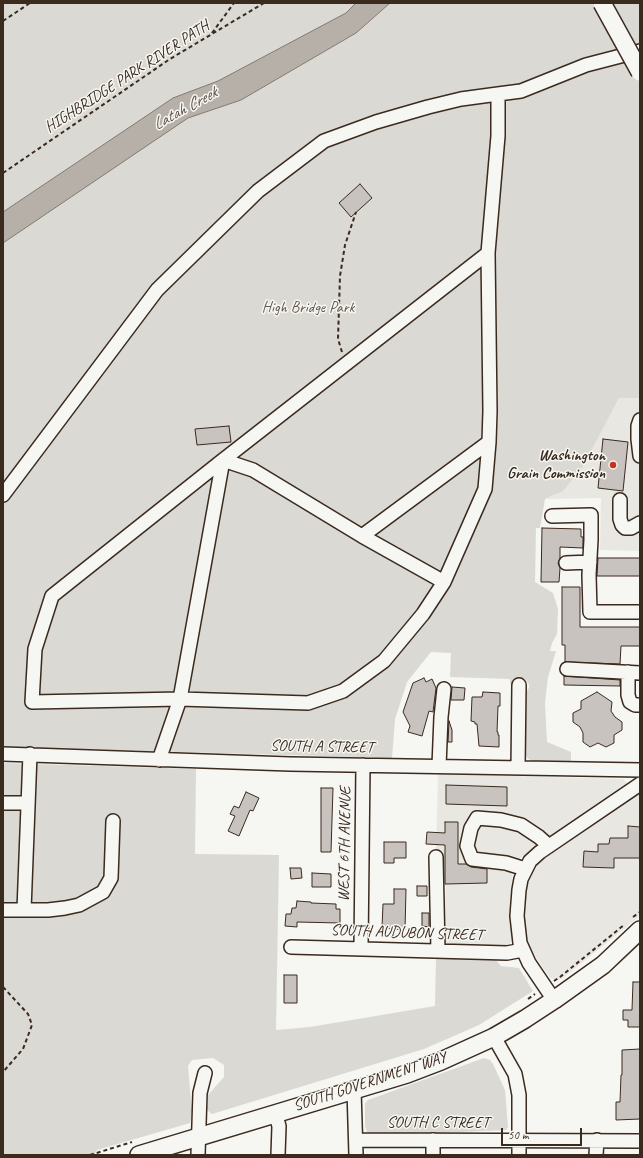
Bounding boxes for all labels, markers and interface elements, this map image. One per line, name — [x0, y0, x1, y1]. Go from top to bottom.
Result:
street label: HIGHBRIDGE PARK RIVER PATH — [41, 17, 213, 137]
water label: Latah Creek — [149, 83, 221, 135]
park label: High Bridge Park — [262, 298, 354, 318]
place label: Washington Grain Commission — [507, 446, 605, 484]
marker: Washington Grain Commission — [608, 460, 618, 470]
street label: SOUTH A STREET — [270, 737, 374, 757]
street label: WEST 6TH AVENUE — [334, 787, 356, 901]
street label: SOUTH AUDUBON STREET — [330, 921, 484, 945]
street label: SOUTH GOVERNMENT WAY — [291, 1048, 449, 1116]
street label: SOUTH C STREET — [387, 1113, 489, 1133]
scale bar — [503, 1120, 584, 1146]
text: 50 m — [508, 1127, 528, 1143]

